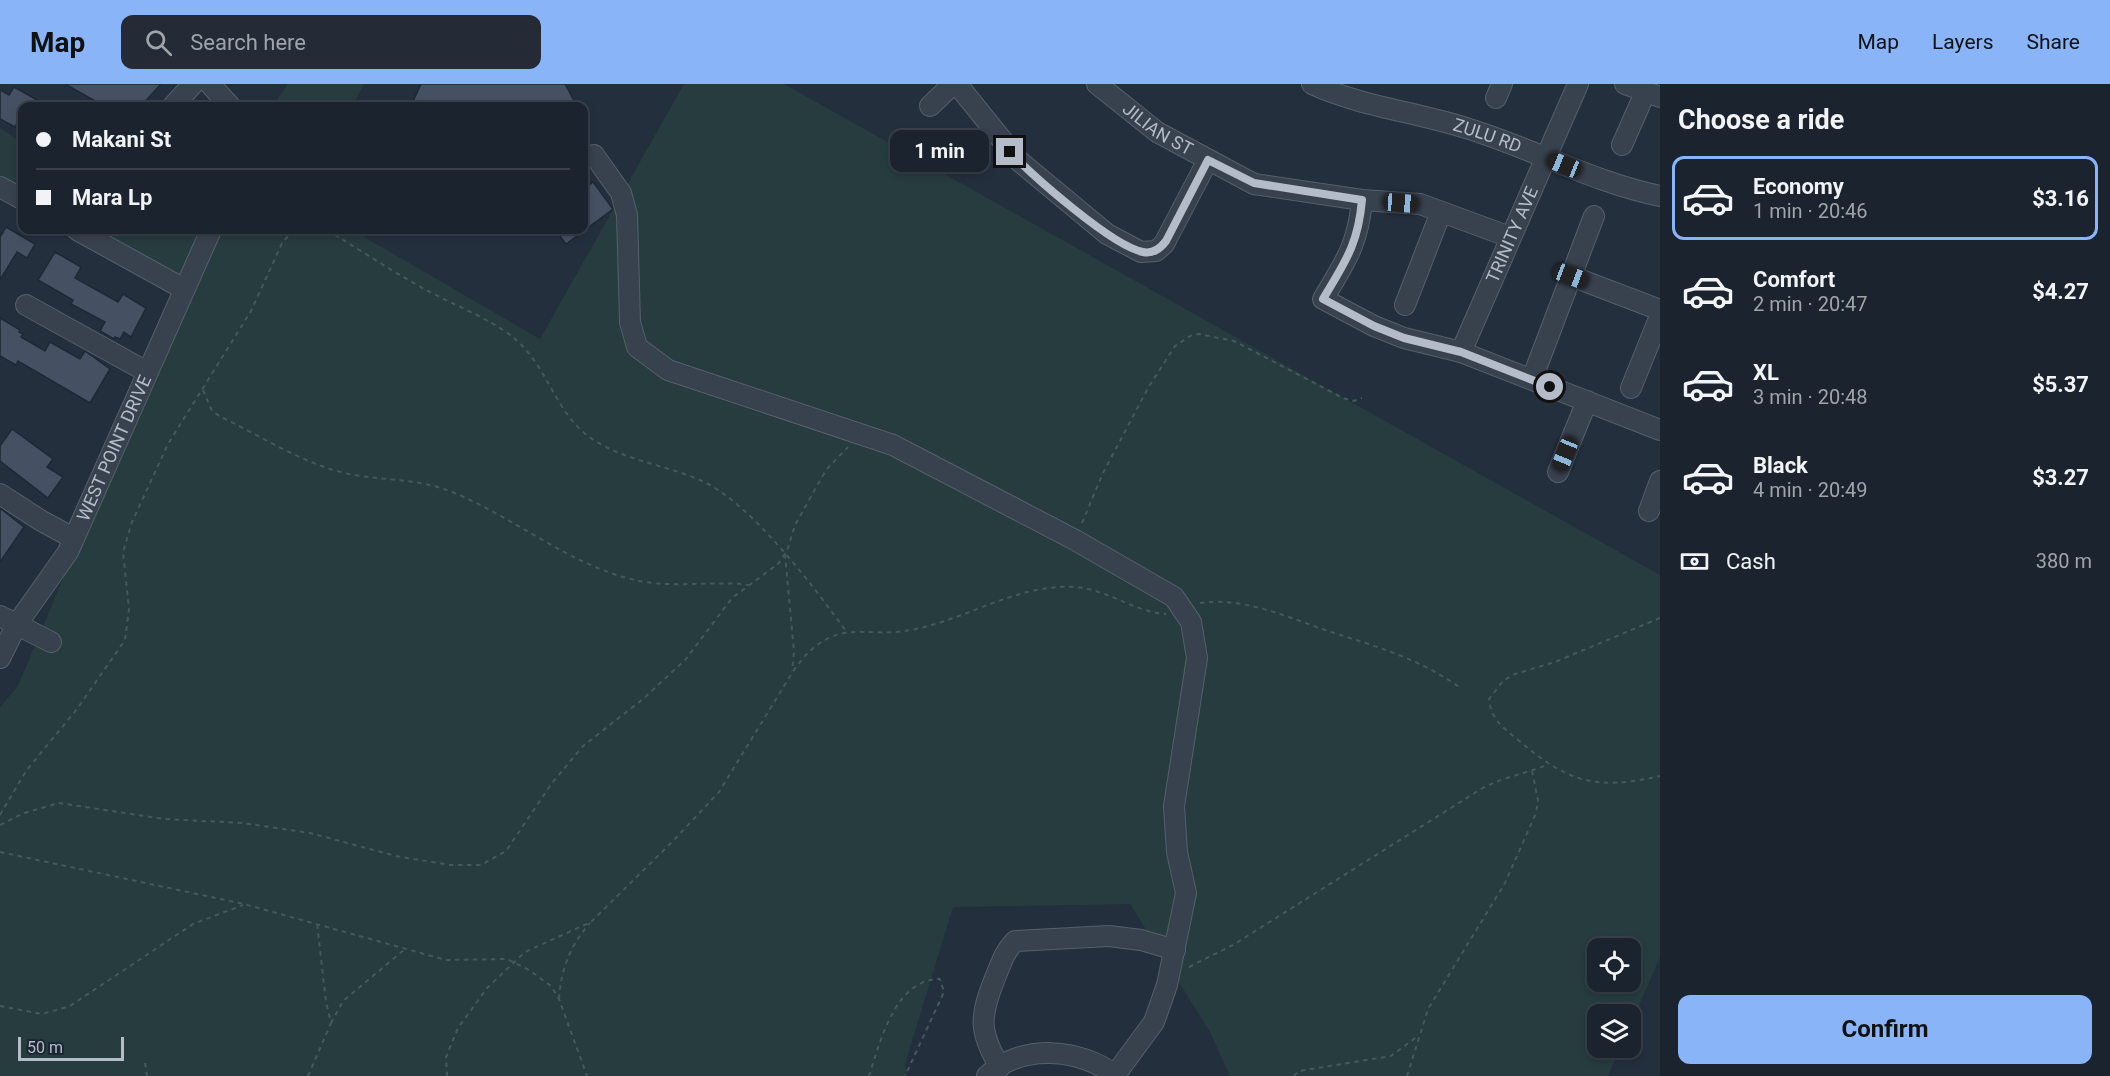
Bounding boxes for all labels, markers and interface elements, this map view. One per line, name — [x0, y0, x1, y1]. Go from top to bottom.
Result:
search box — [121, 15, 541, 69]
text: Map — [30, 26, 85, 59]
icon: search — [142, 26, 175, 59]
text: Search here — [190, 30, 306, 55]
text: Map — [1857, 30, 1899, 54]
text: Layers — [1932, 30, 1993, 54]
text: Share — [2026, 30, 2080, 54]
street label: JILIAN ST — [1119, 98, 1197, 159]
text: Choose a ride — [1678, 104, 1844, 136]
street label: ZULU RD — [1451, 114, 1525, 157]
text: Makani St — [72, 127, 171, 152]
callout: 1 min — [890, 131, 989, 173]
route end — [996, 138, 1023, 165]
text: 1 min — [914, 139, 965, 163]
car — [1544, 150, 1584, 180]
icon: car — [1681, 171, 1735, 225]
text: Economy — [1753, 174, 1844, 199]
street label: TRINITY AVE — [1482, 183, 1542, 286]
text: Mara Lp — [72, 185, 152, 210]
text: $3.16 — [2032, 186, 2089, 211]
car — [1382, 193, 1420, 213]
text: 1 min · 20:46 — [1753, 199, 1868, 223]
car — [1551, 261, 1591, 291]
icon: car — [1681, 264, 1735, 318]
text: Comfort — [1753, 267, 1835, 292]
text: $4.27 — [2032, 279, 2089, 304]
text: 2 min · 20:47 — [1753, 292, 1868, 316]
icon: car — [1681, 357, 1735, 411]
text: XL — [1753, 360, 1779, 385]
street label: WEST POINT DRIVE — [72, 372, 155, 524]
text: $5.37 — [2032, 372, 2089, 397]
route start — [1536, 373, 1563, 400]
text: 3 min · 20:48 — [1753, 385, 1868, 409]
car — [1550, 434, 1580, 474]
icon: car — [1681, 450, 1735, 504]
text: Black — [1753, 453, 1808, 478]
text: $3.27 — [2032, 465, 2089, 490]
text: 4 min · 20:49 — [1753, 478, 1868, 502]
icon: cash — [1678, 545, 1711, 578]
text: Cash — [1726, 549, 1776, 574]
text: 380 m — [2036, 549, 2092, 573]
map controls — [1587, 938, 1641, 1058]
button: locate — [1587, 938, 1641, 992]
button: Confirm — [1678, 995, 2092, 1064]
button: layers — [1587, 1004, 1641, 1058]
scale bar — [18, 1034, 124, 1062]
text: 50 m — [27, 1038, 63, 1057]

